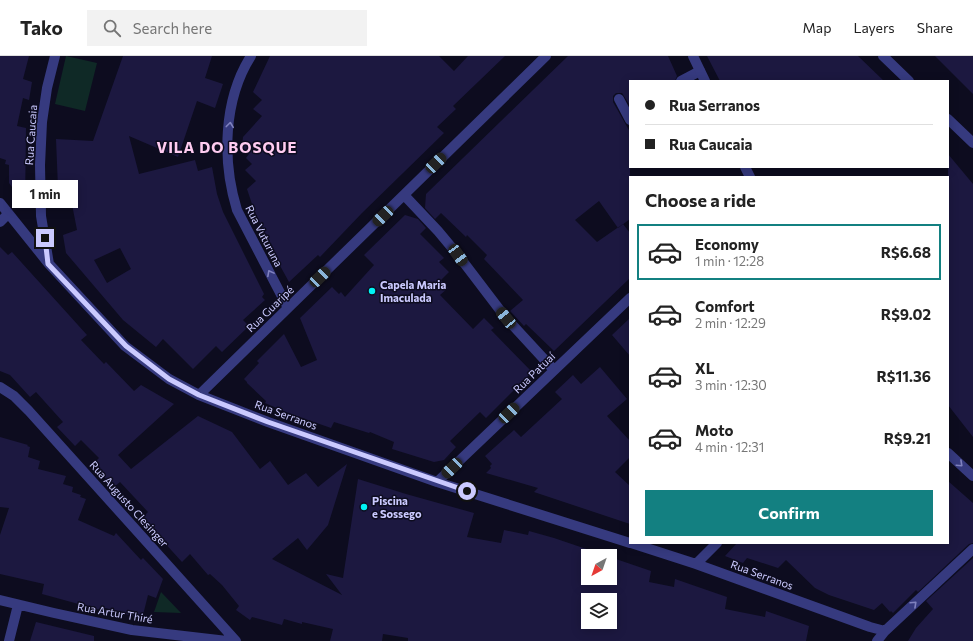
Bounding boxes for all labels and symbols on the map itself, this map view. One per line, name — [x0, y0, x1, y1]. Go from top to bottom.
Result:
street label: Rua Caucaia — [22, 104, 39, 166]
one-way arrow — [225, 122, 234, 128]
district label: VILA DO BOSQUE — [156, 138, 298, 156]
car — [423, 150, 449, 176]
callout: 1 min — [12, 180, 78, 208]
street label: Rua Vuturuna — [243, 203, 286, 269]
car — [370, 203, 396, 229]
route end — [36, 229, 54, 247]
car — [446, 242, 470, 268]
car — [307, 264, 333, 290]
one-way arrow — [267, 270, 275, 278]
place label: Capela Maria Imaculada — [380, 278, 446, 304]
street label: Rua Guaripé — [243, 283, 296, 334]
marker: Capela Maria Imaculada — [367, 286, 377, 296]
car — [494, 305, 518, 331]
street label: Rua Patuaí — [510, 349, 558, 396]
street label: Rua Serranos — [253, 397, 319, 432]
car — [496, 400, 522, 426]
car — [439, 455, 465, 481]
street label: Rua Augusto Clesinger — [87, 458, 172, 550]
one-way arrow — [956, 460, 963, 467]
route start — [458, 482, 476, 500]
place label: Piscina e Sossego — [372, 494, 422, 520]
marker: Piscina e Sossego — [359, 502, 369, 512]
north arrow — [581, 549, 617, 585]
street label: Rua Serranos — [729, 557, 795, 592]
street label: Rua Artur Thiré — [76, 599, 154, 626]
one-way arrow — [909, 602, 916, 609]

